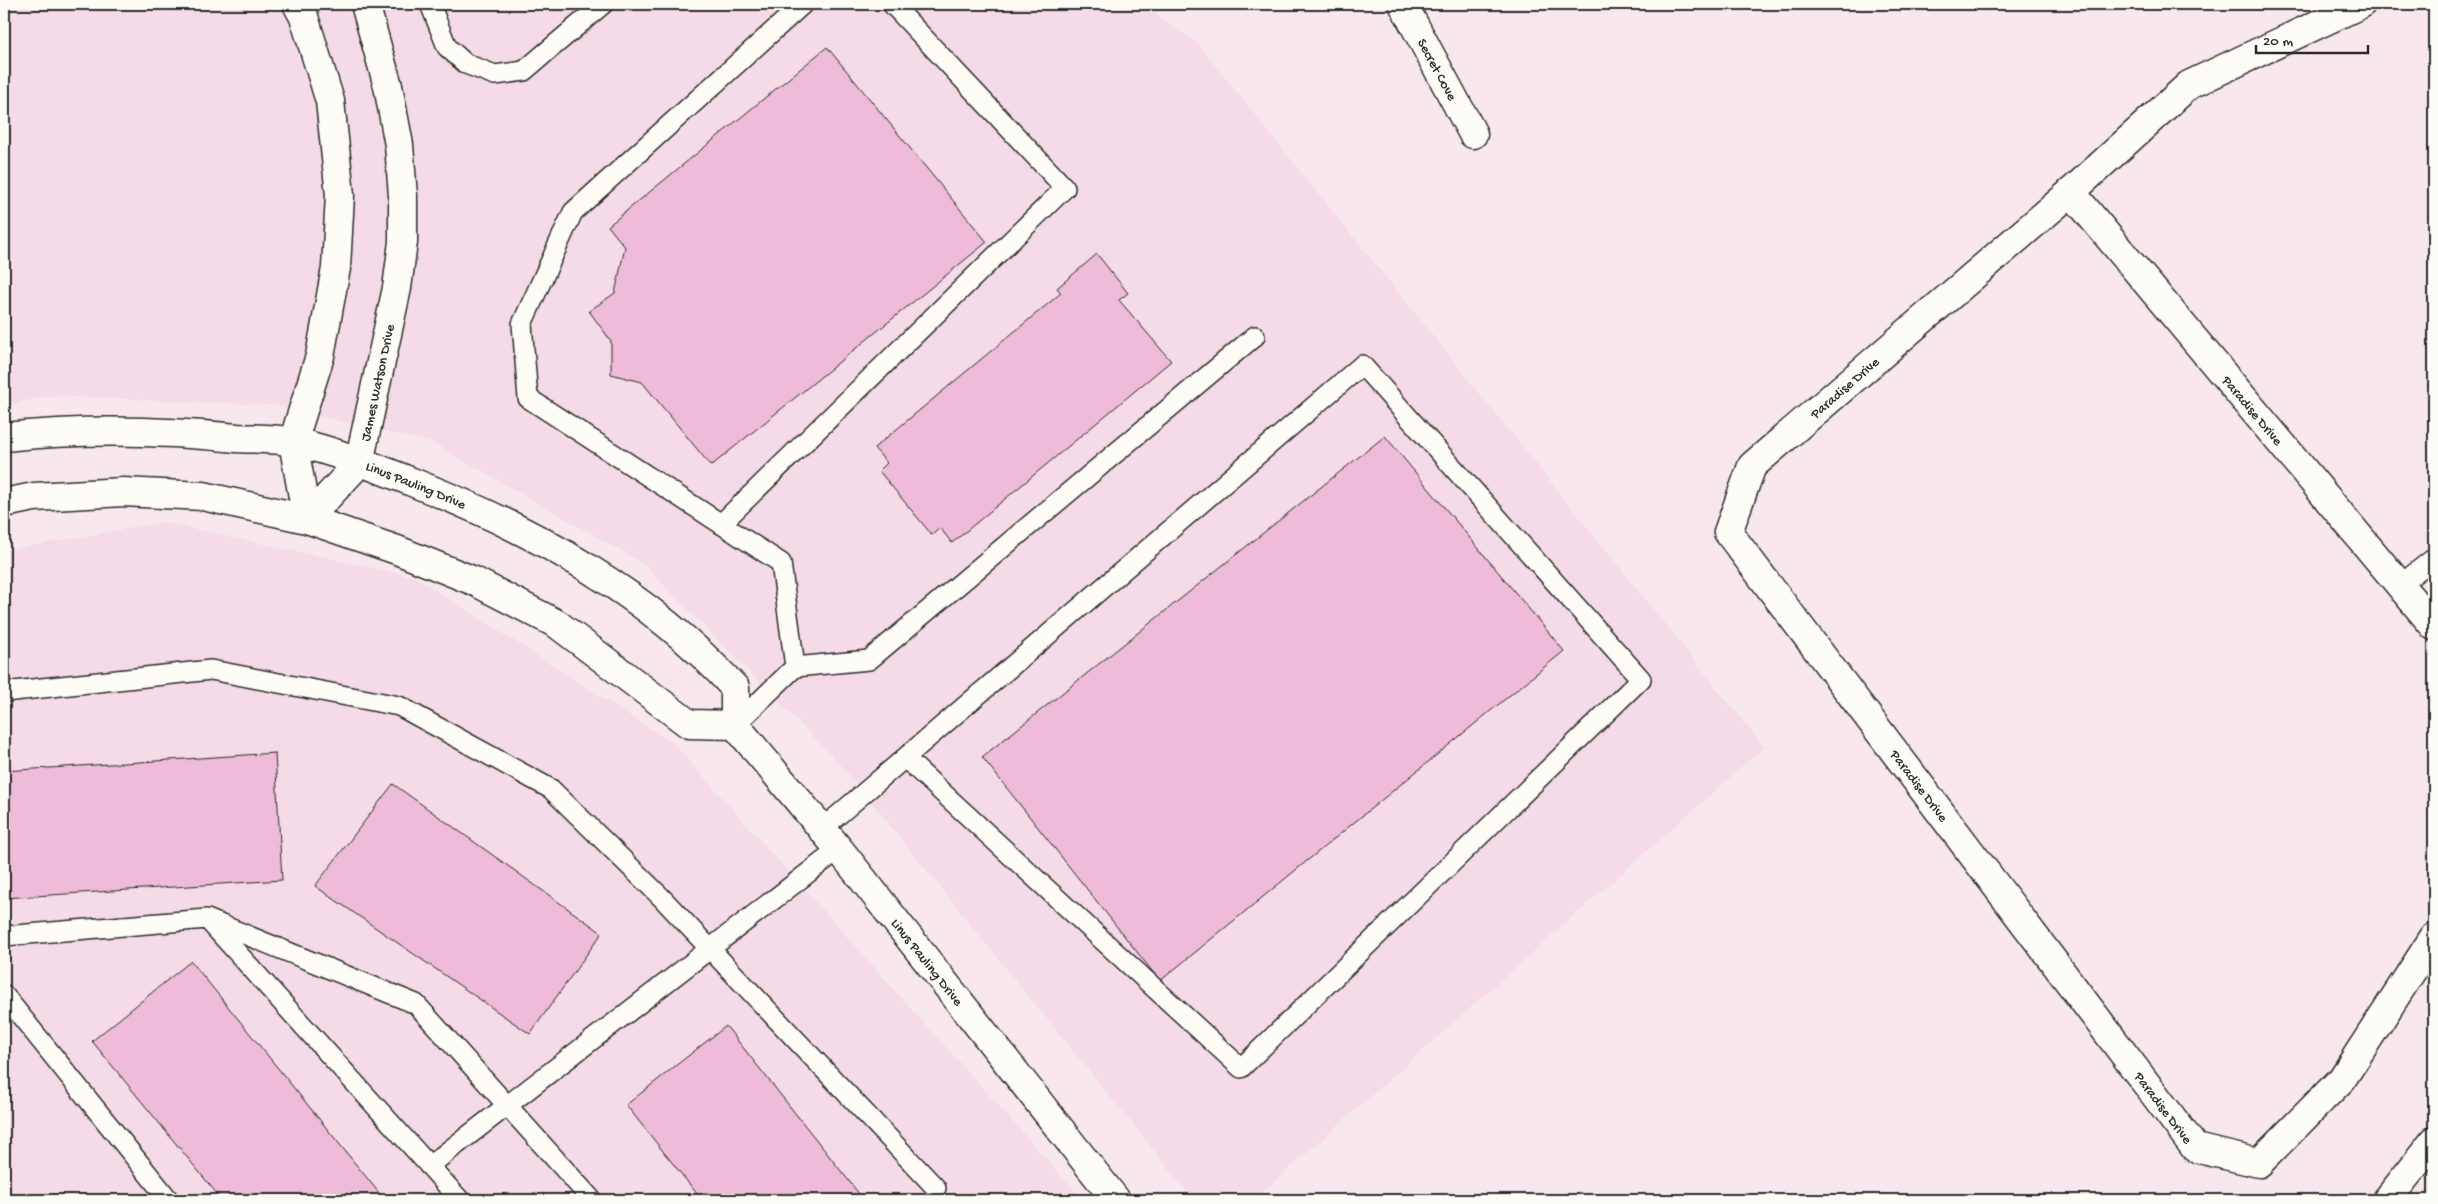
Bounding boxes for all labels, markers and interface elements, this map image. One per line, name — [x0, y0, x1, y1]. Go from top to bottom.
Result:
scale bar — [2256, 22, 2368, 54]
text: 20 m — [2263, 33, 2293, 51]
street label: Secret Cove — [1412, 36, 1460, 105]
street label: James Watson Drive — [358, 322, 400, 443]
street label: Paradise Drive — [1807, 354, 1884, 424]
street label: Paradise Drive — [2217, 372, 2286, 450]
street label: Linus Pauling Drive — [363, 459, 469, 515]
street label: Paradise Drive — [1885, 747, 1951, 827]
street label: Linus Pauling Drive — [886, 916, 966, 1011]
street label: Paradise Drive — [2129, 1069, 2195, 1149]

